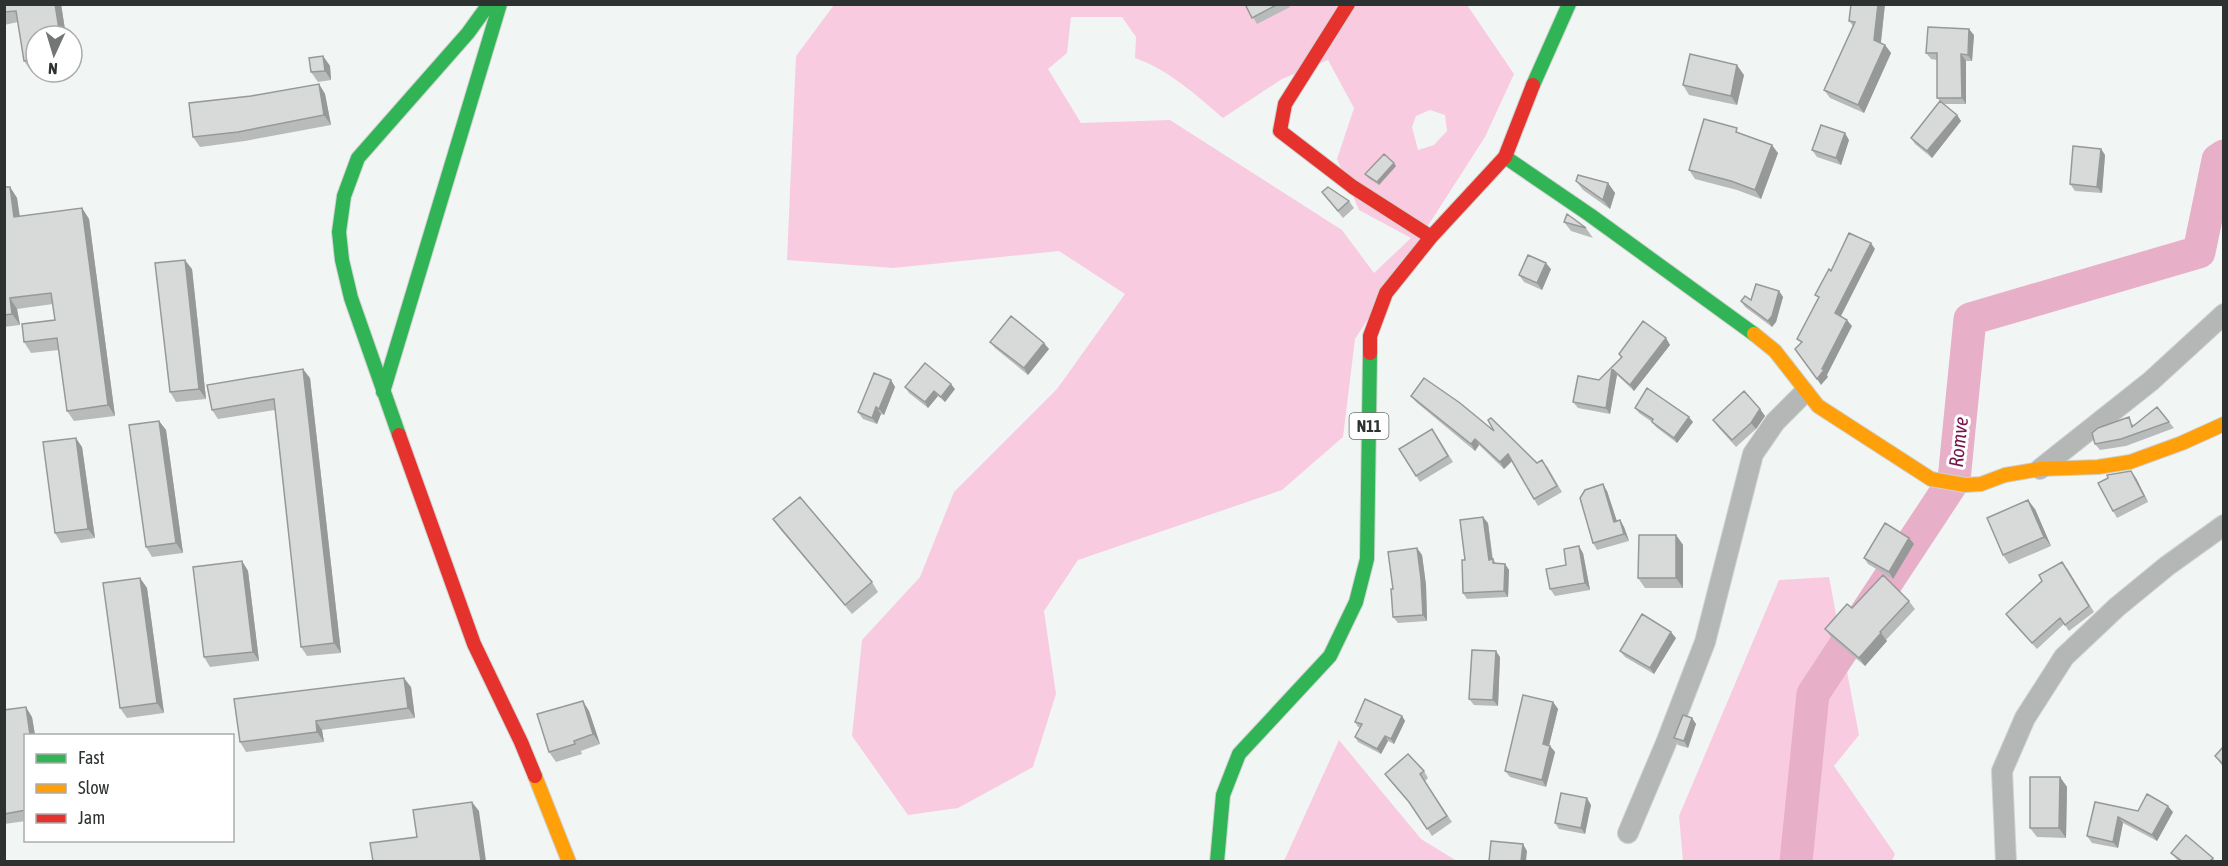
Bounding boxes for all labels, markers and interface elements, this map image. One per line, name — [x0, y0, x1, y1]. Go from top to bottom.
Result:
north arrow — [24, 24, 84, 84]
text: N — [48, 60, 58, 78]
road number: N11 — [1350, 413, 1388, 439]
water label: Romve — [1944, 415, 1972, 469]
legend — [24, 734, 234, 842]
text: Fast — [78, 747, 105, 768]
text: Slow — [78, 777, 109, 798]
text: Jam — [78, 807, 105, 828]

